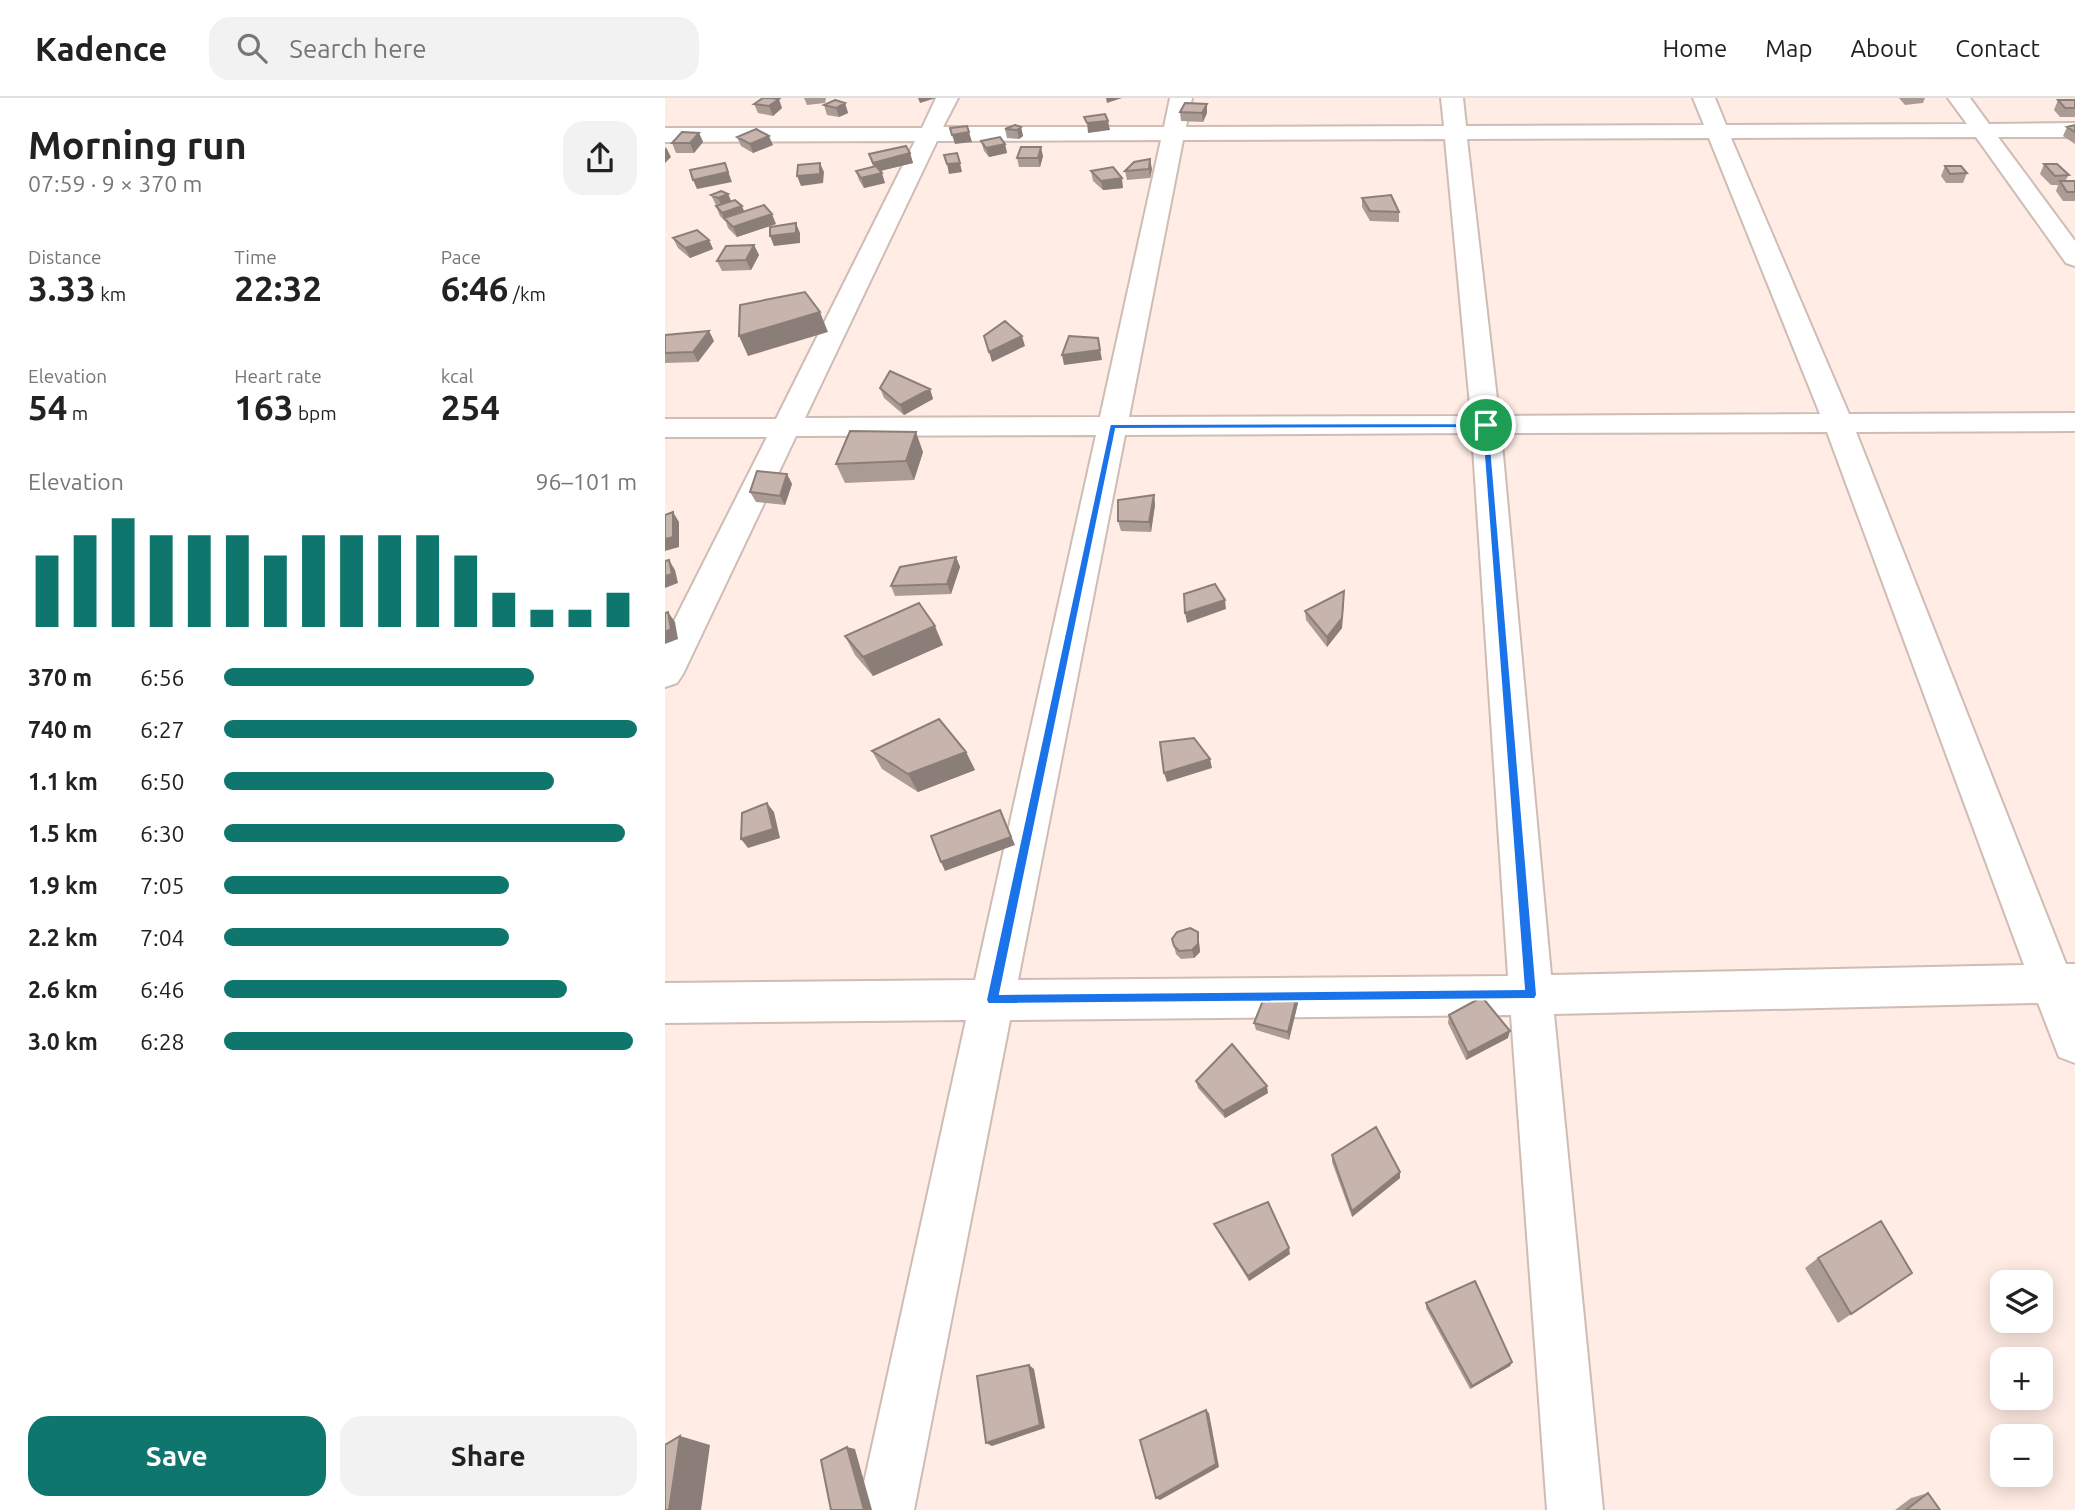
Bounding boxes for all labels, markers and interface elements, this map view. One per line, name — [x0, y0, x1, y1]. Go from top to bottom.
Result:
search box — [209, 17, 699, 80]
icon: search — [233, 29, 271, 67]
text: Kadence — [35, 30, 167, 67]
text: Search here — [289, 34, 427, 63]
text: Home — [1662, 35, 1727, 62]
text: Map — [1765, 35, 1812, 62]
text: About — [1850, 35, 1917, 62]
text: Contact — [1955, 35, 2040, 62]
button: share — [563, 121, 637, 195]
text: Morning run — [28, 124, 247, 166]
text: 07:59 · 9 × 370 m — [28, 171, 202, 196]
text: Distance — [28, 246, 102, 268]
text: Time — [234, 246, 277, 268]
text: Pace — [441, 246, 481, 268]
text: 3.33 — [28, 268, 96, 308]
text: 22:32 — [234, 268, 322, 308]
text: 6:46 — [441, 268, 509, 308]
text: km — [96, 283, 126, 305]
text: /km — [509, 283, 546, 305]
text: Elevation — [28, 365, 107, 387]
text: Heart rate — [234, 365, 322, 387]
text: kcal — [441, 365, 473, 387]
text: 54 — [28, 387, 67, 427]
text: 163 — [234, 387, 294, 427]
text: 254 — [441, 387, 500, 427]
pin — [1456, 395, 1516, 455]
text: m — [67, 402, 88, 424]
text: bpm — [294, 402, 337, 424]
icon: arrive — [1467, 406, 1505, 444]
text: Elevation — [28, 469, 124, 494]
text: 96–101 m — [536, 469, 637, 494]
text: 370 m — [28, 665, 92, 690]
text: 6:56 — [140, 665, 185, 690]
text: 740 m — [28, 717, 92, 742]
text: 6:27 — [140, 717, 185, 742]
text: 1.1 km — [28, 769, 98, 794]
text: 6:50 — [140, 769, 185, 794]
text: 1.5 km — [28, 821, 98, 846]
text: 6:30 — [140, 821, 185, 846]
text: 1.9 km — [28, 873, 98, 898]
text: 7:05 — [140, 873, 185, 898]
text: 2.2 km — [28, 925, 98, 950]
text: 7:04 — [140, 925, 185, 950]
text: 2.6 km — [28, 977, 98, 1002]
text: 6:46 — [140, 977, 185, 1002]
text: 3.0 km — [28, 1029, 98, 1054]
text: 6:28 — [140, 1029, 185, 1054]
map controls — [1990, 1270, 2053, 1487]
button: layers — [1990, 1270, 2053, 1333]
button: + — [1990, 1347, 2053, 1410]
button: Save — [28, 1416, 326, 1496]
button: Share — [340, 1416, 637, 1496]
button: − — [1990, 1424, 2053, 1487]

